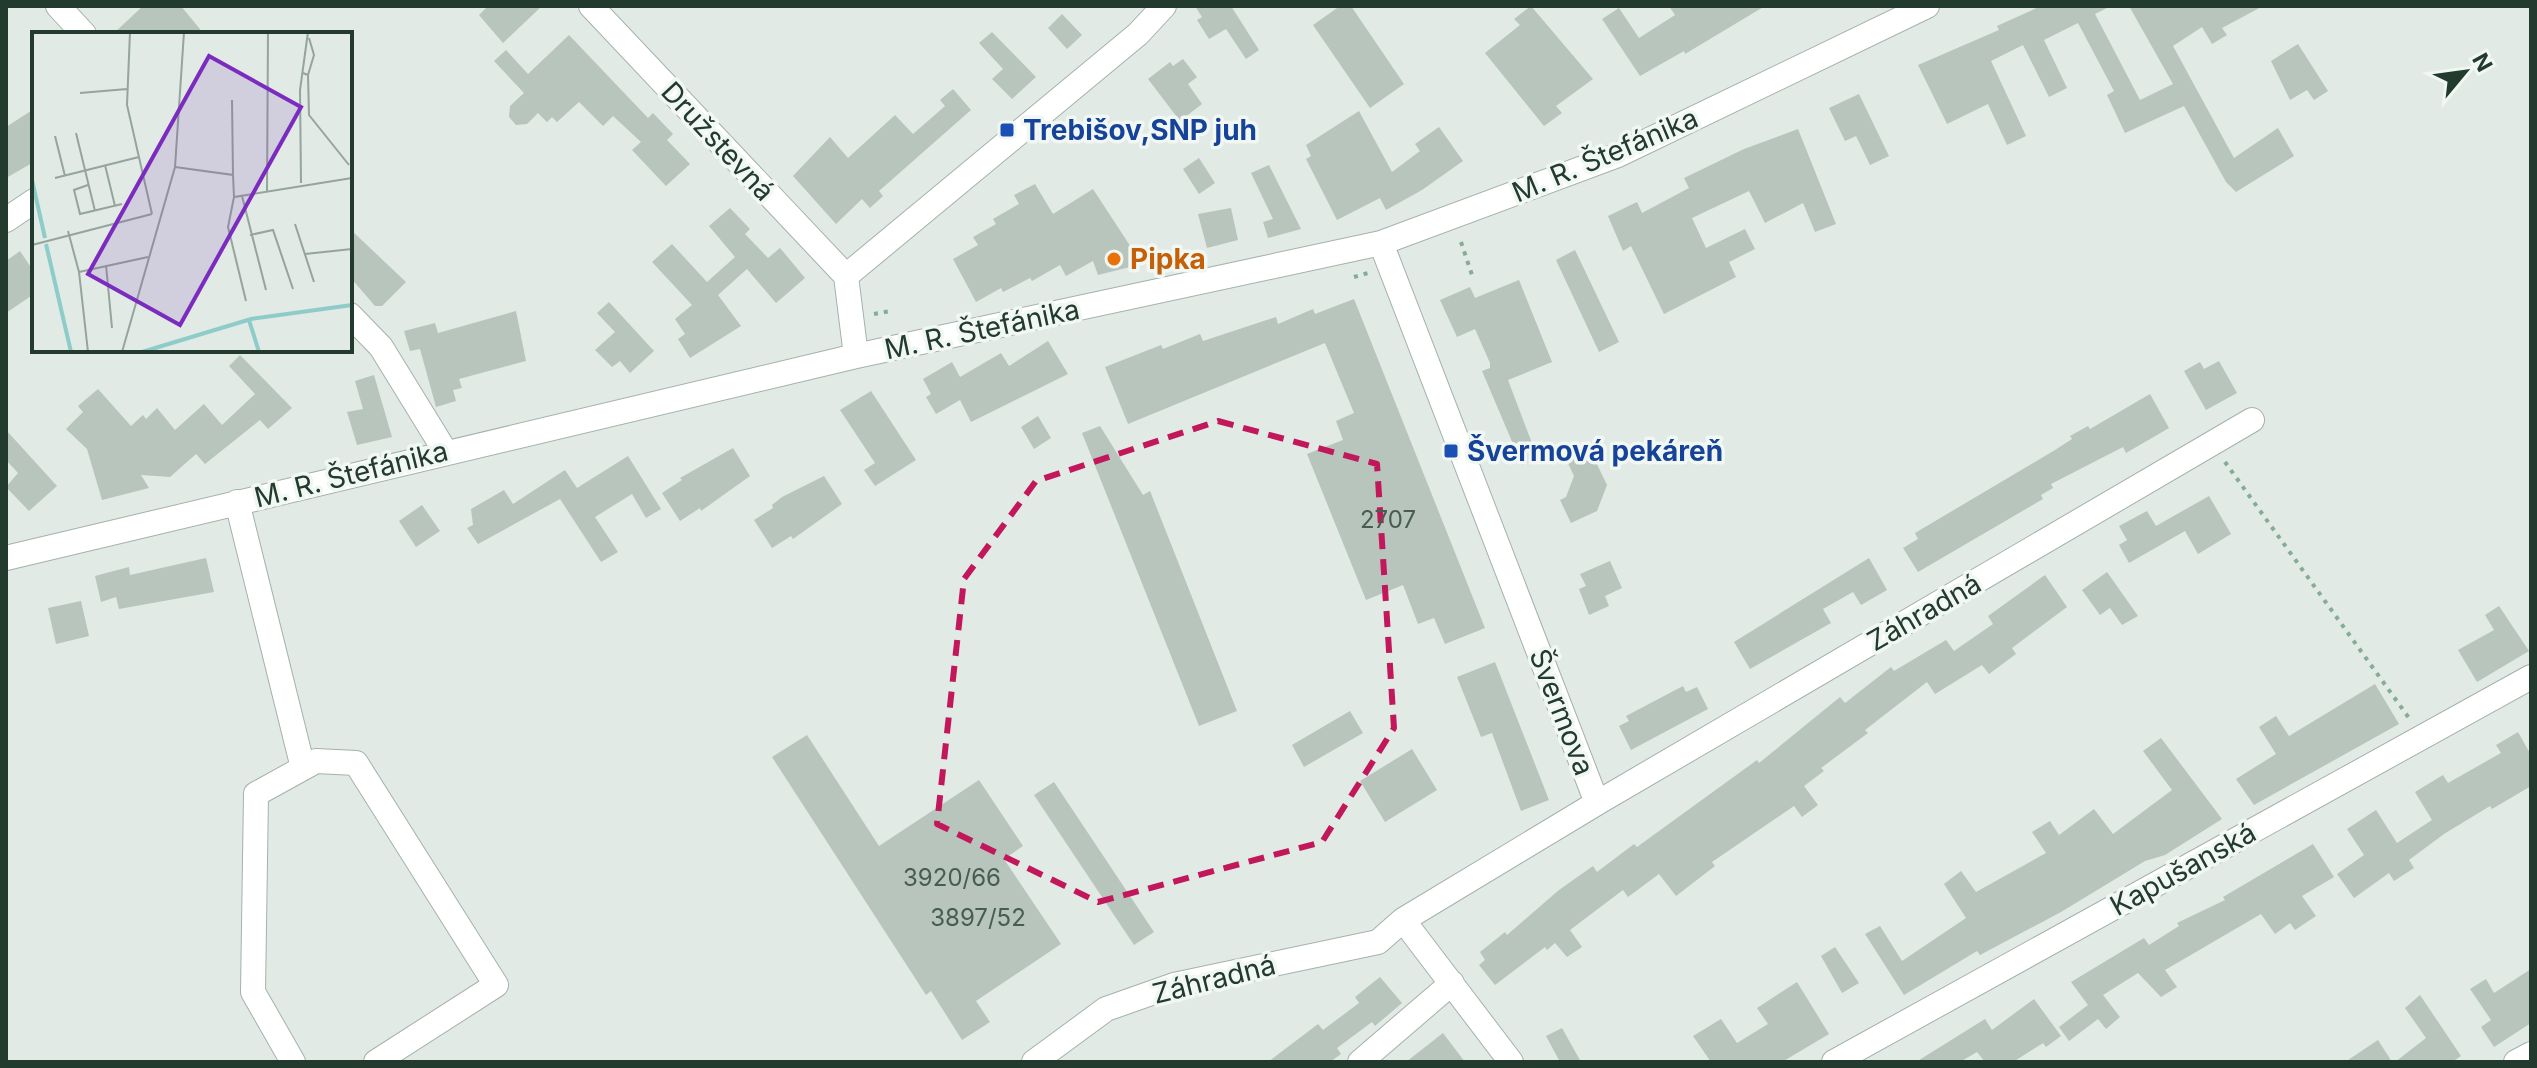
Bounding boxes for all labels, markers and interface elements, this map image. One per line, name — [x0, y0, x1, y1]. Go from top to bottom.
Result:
inset map — [32, 32, 352, 352]
north arrow — [2425, 32, 2505, 112]
text: N — [2467, 49, 2498, 76]
street label: Družstevná — [654, 74, 782, 208]
street label: M. R. Štefánika — [1507, 101, 1703, 209]
place label: Trebišov,SNP juh — [1023, 113, 1257, 147]
marker: Trebišov,SNP juh — [998, 121, 1016, 139]
place label: Pipka — [1130, 242, 1206, 276]
marker: Pipka — [1105, 250, 1123, 268]
street label: M. R. Štefánika — [881, 292, 1083, 366]
street label: M. R. Štefánika — [251, 434, 451, 514]
place label: Švermová pekáreň — [1467, 434, 1723, 468]
marker: Švermová pekáreň — [1442, 442, 1460, 460]
house number: 2707 — [1360, 505, 1416, 534]
street label: Záhradná — [1861, 566, 1987, 658]
street label: Švermova — [1522, 644, 1602, 780]
street label: Kapušanská — [2104, 815, 2262, 923]
house number: 3920/66 — [903, 863, 1001, 892]
house number: 3897/52 — [930, 903, 1026, 932]
street label: Záhradná — [1149, 947, 1279, 1011]

